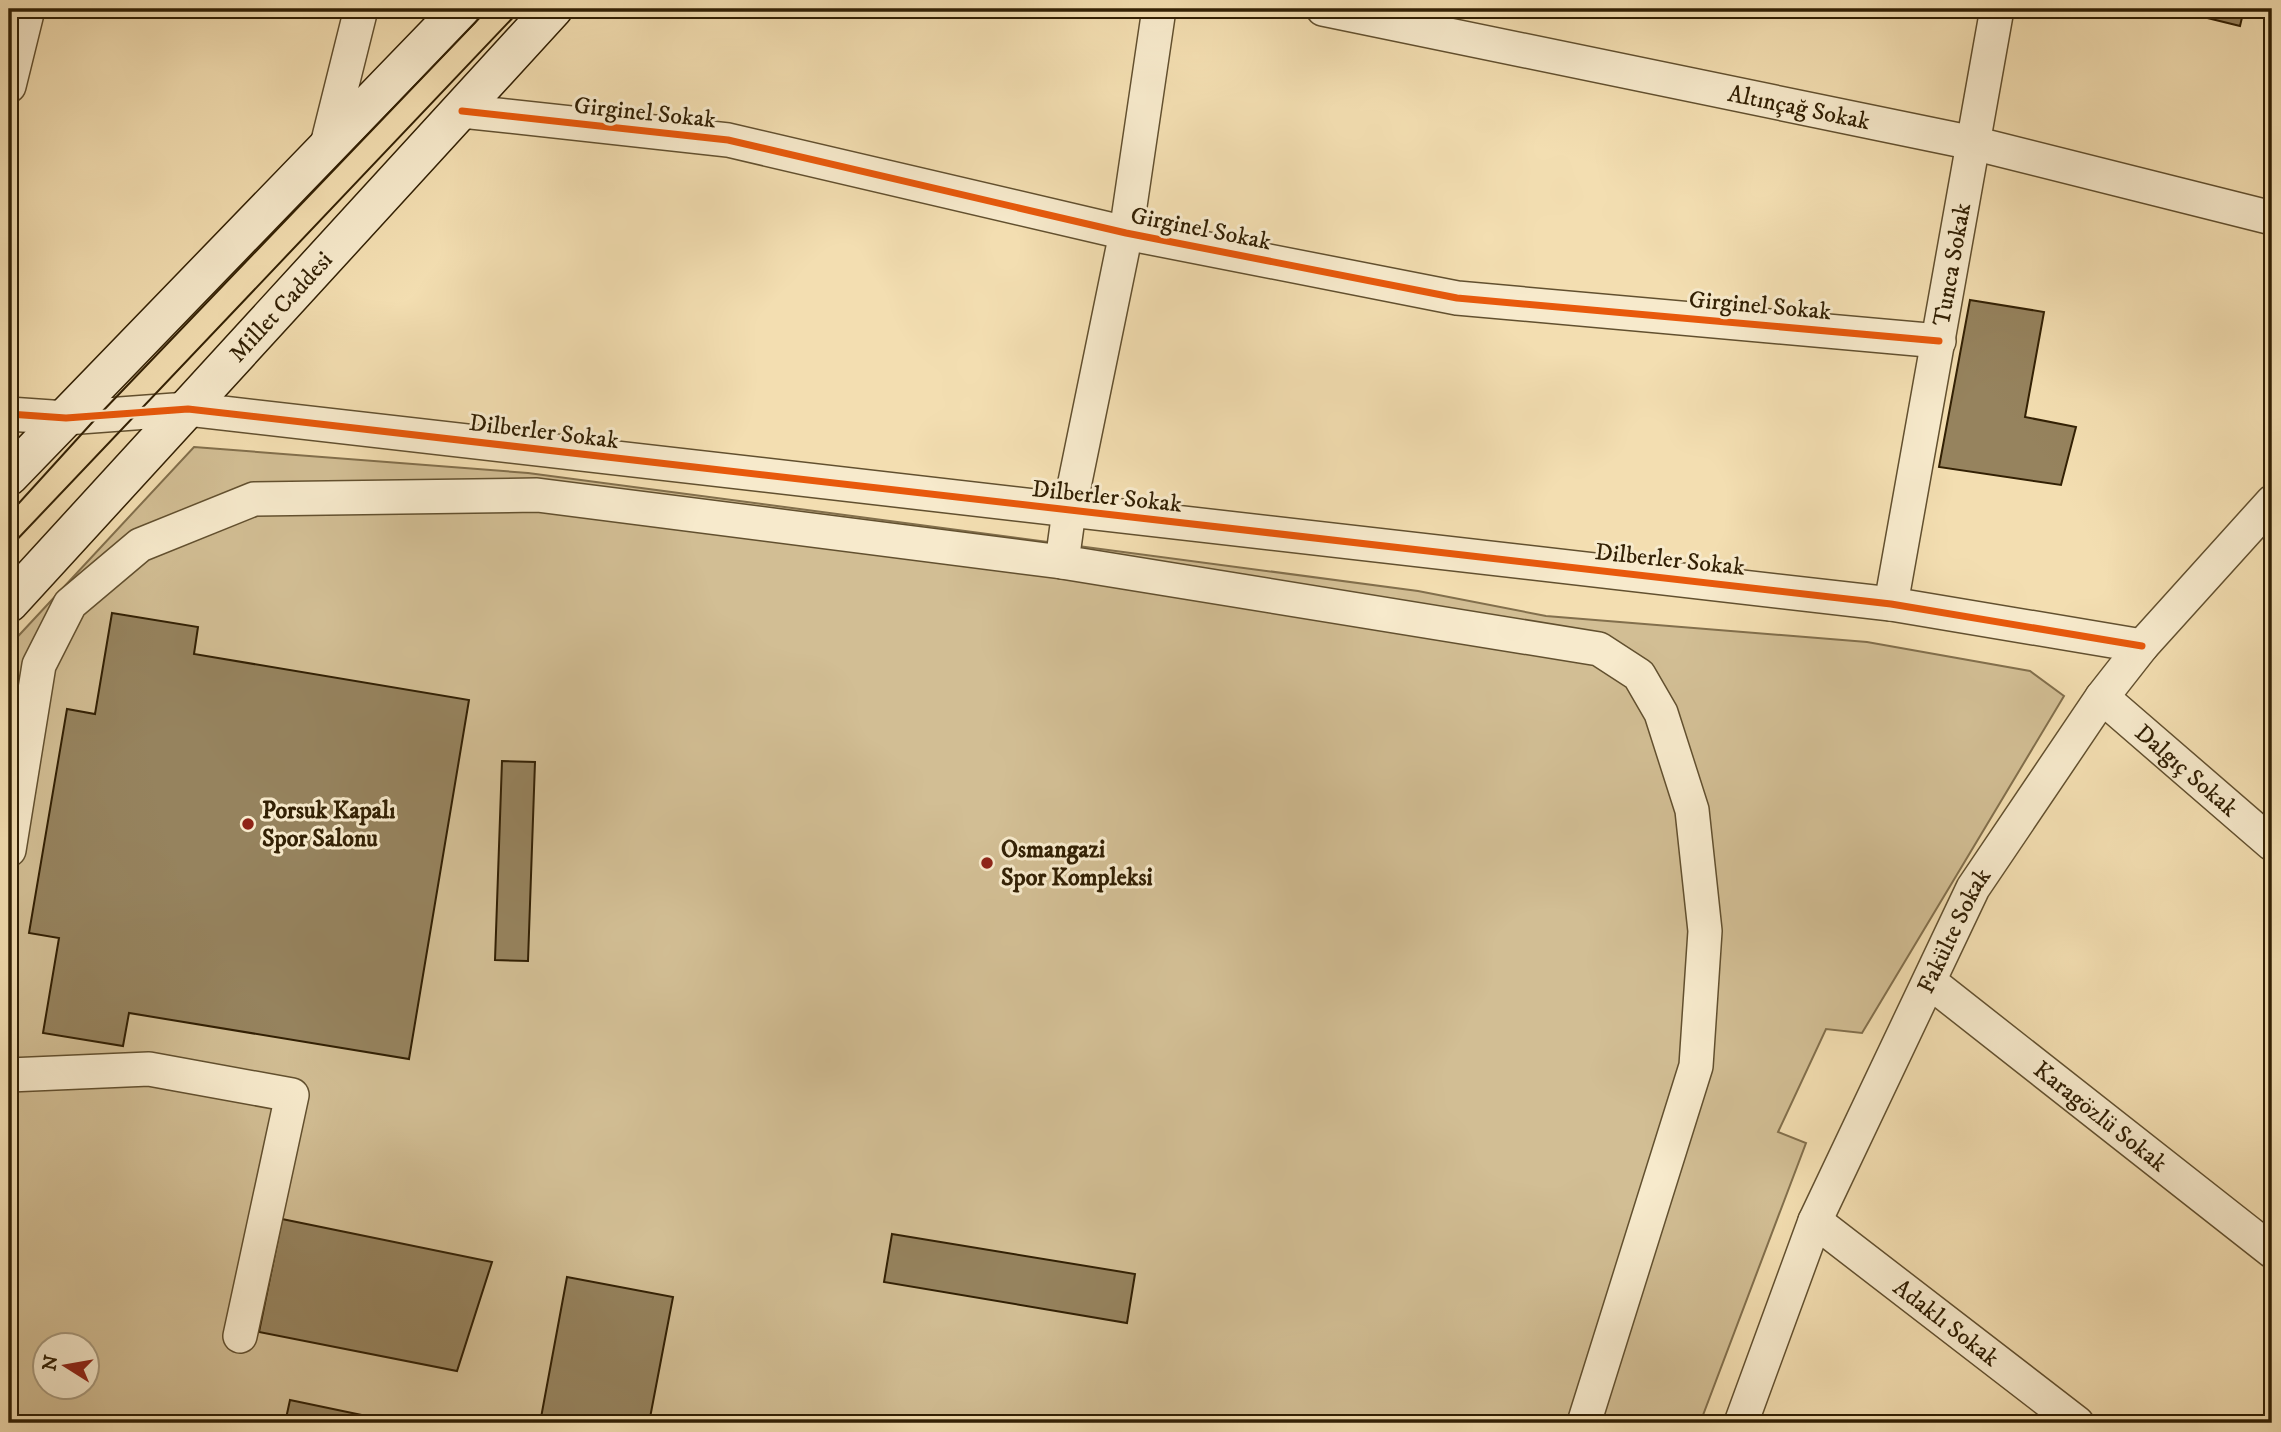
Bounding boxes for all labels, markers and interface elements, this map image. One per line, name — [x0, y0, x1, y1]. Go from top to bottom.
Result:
street label: Altınçağ Sokak — [1725, 79, 1873, 137]
street label: Girginel Sokak — [572, 91, 718, 135]
street label: Girginel Sokak — [1128, 201, 1274, 257]
street label: Tunca Sokak — [1927, 201, 1978, 328]
street label: Millet Caddesi — [223, 246, 339, 369]
street label: Girginel Sokak — [1688, 285, 1832, 327]
street label: Dilberler Sokak — [467, 408, 621, 456]
street label: Dilberler Sokak — [1030, 474, 1183, 520]
street label: Dilberler Sokak — [1593, 537, 1746, 583]
street label: Dalgıç Sokak — [2128, 718, 2244, 824]
place label: Porsuk Kapalı Spor Salonu — [262, 796, 395, 854]
marker: Porsuk Kapalı Spor Salonu — [240, 816, 256, 832]
place label: Osmangazi Spor Kompleksi — [1001, 835, 1153, 893]
marker: Osmangazi Spor Kompleksi — [979, 855, 995, 871]
street label: Fakülte Sokak — [1911, 863, 1998, 998]
street label: Karagözlü Sokak — [2027, 1055, 2173, 1179]
street label: Adaklı Sokak — [1887, 1273, 2005, 1374]
north arrow — [32, 1330, 102, 1400]
text: N — [38, 1353, 64, 1373]

